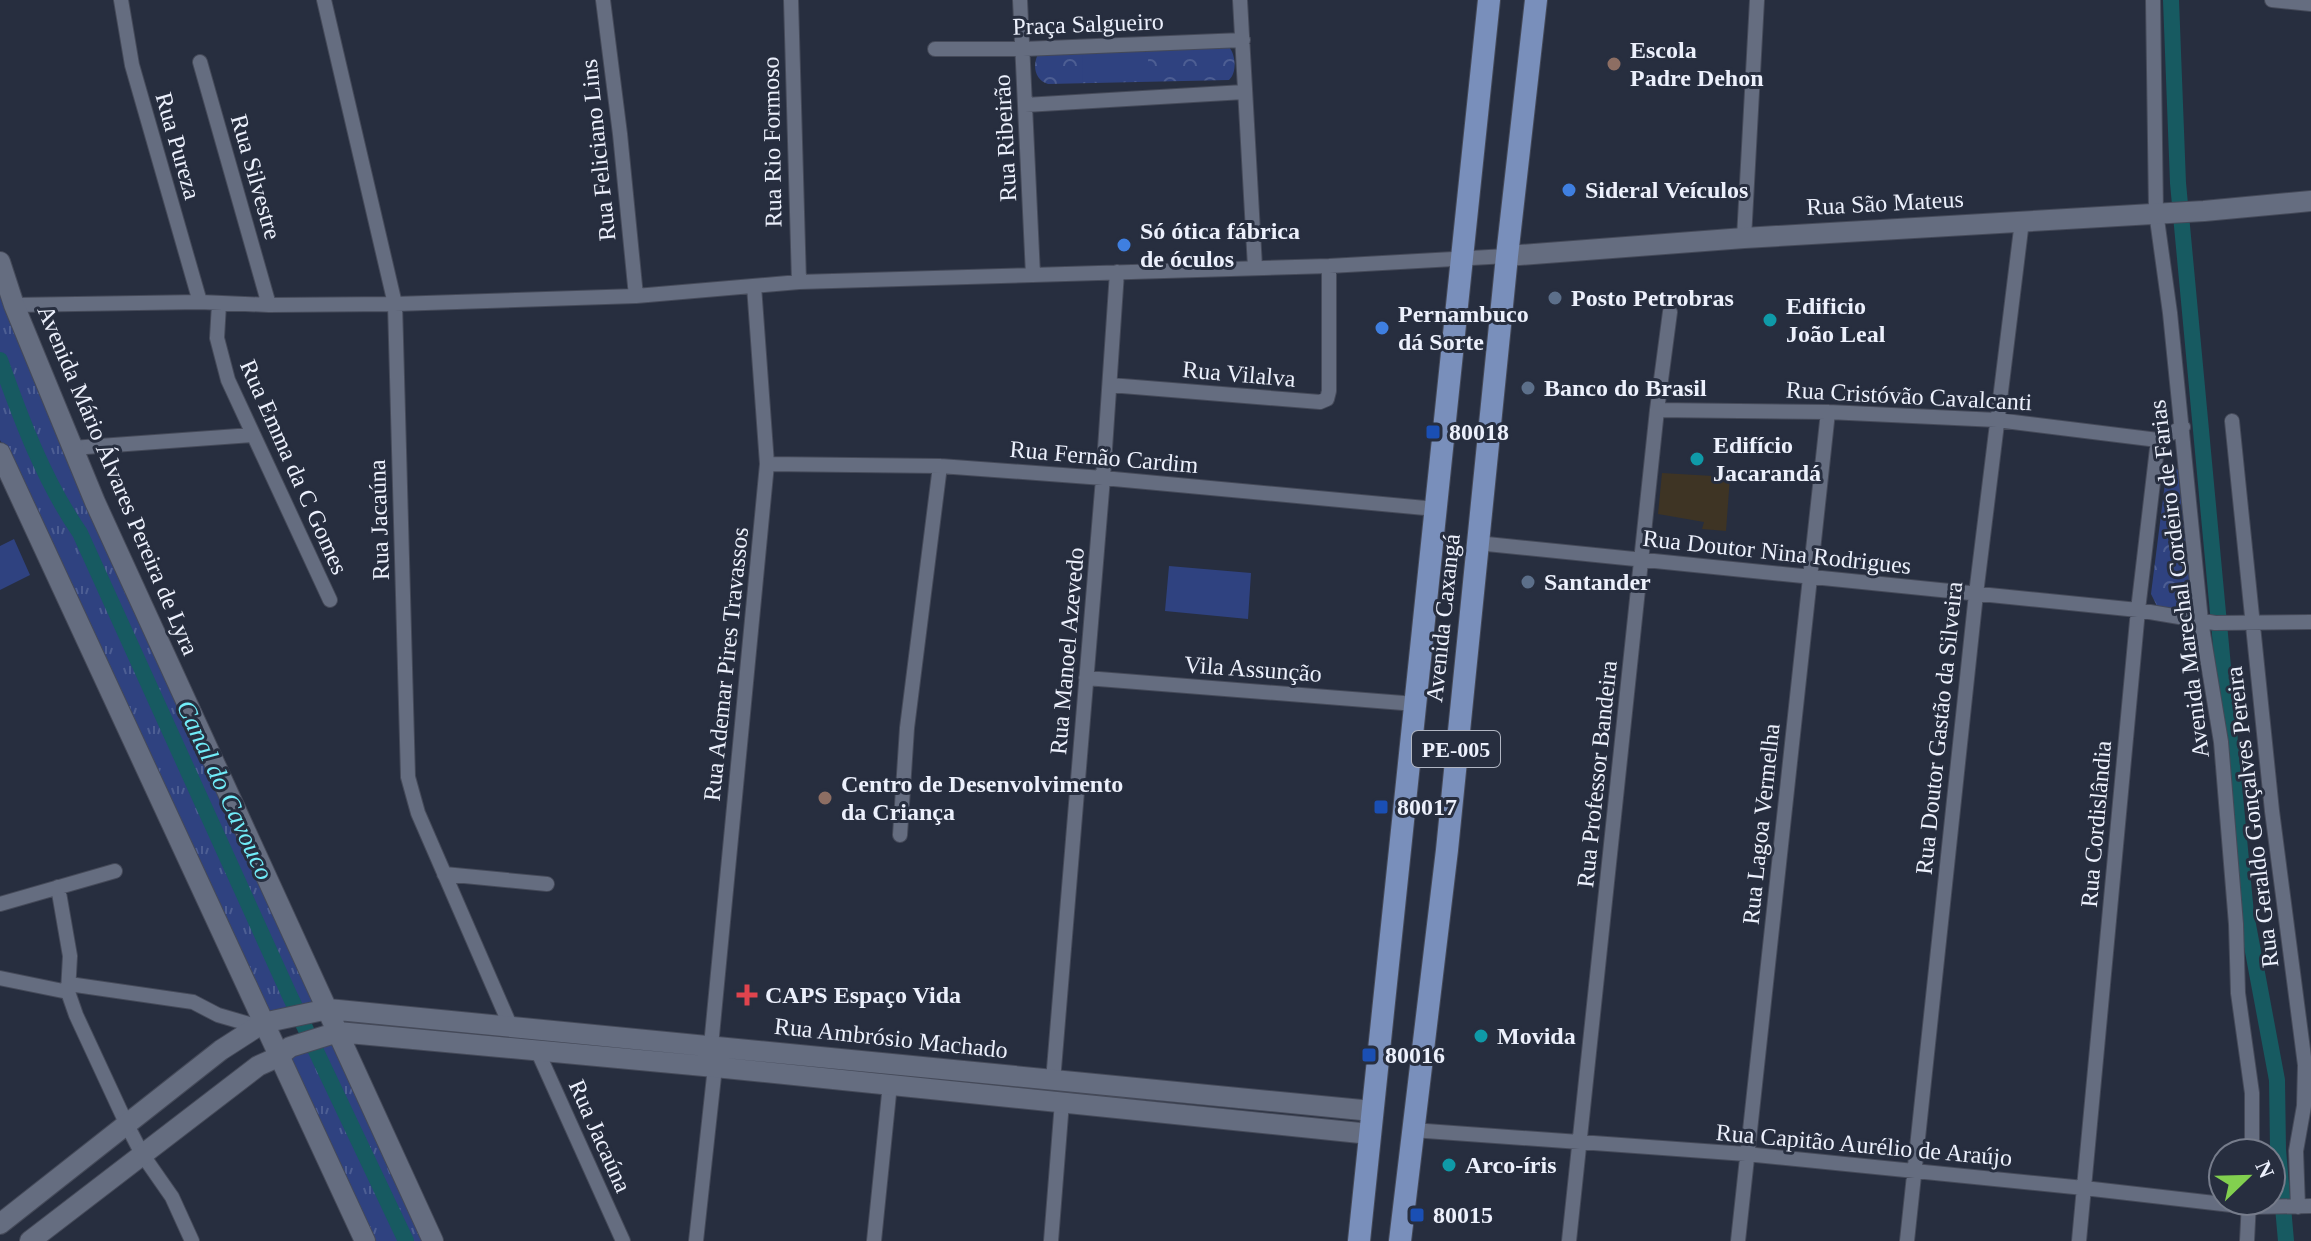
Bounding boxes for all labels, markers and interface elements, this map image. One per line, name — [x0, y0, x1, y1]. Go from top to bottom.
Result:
street label: Praça Salgueiro — [1012, 8, 1164, 40]
place label: Escola Padre Dehon — [1630, 37, 1764, 91]
marker: Escola Padre Dehon — [1605, 55, 1623, 73]
street label: Rua Rio Formoso — [758, 56, 786, 228]
street label: Rua Feliciano Lins — [576, 58, 620, 242]
street label: Rua Ribeirão — [989, 74, 1021, 202]
street label: Rua Pureza — [150, 90, 206, 203]
street label: Rua Silvestre — [226, 112, 286, 242]
place label: Sideral Veículos — [1585, 177, 1748, 203]
marker: Sideral Veículos — [1560, 181, 1578, 199]
street label: Rua São Mateus — [1806, 186, 1964, 220]
place label: Só ótica fábrica de óculos — [1140, 218, 1300, 272]
marker: Só ótica fábrica de óculos — [1115, 236, 1133, 254]
place label: Posto Petrobras — [1571, 285, 1734, 311]
marker: Posto Petrobras — [1546, 289, 1564, 307]
place label: Edificio João Leal — [1786, 293, 1886, 347]
street label: Avenida Mário Álvares Pereira de Lyra — [32, 301, 204, 659]
place label: Pernambuco dá Sorte — [1398, 301, 1529, 355]
marker: Edificio João Leal — [1761, 311, 1779, 329]
marker: Pernambuco dá Sorte — [1373, 319, 1391, 337]
street label: Rua Emma da C Gomes — [235, 356, 353, 578]
street label: Rua Vilalva — [1181, 356, 1297, 392]
place label: Banco do Brasil — [1544, 375, 1707, 401]
street label: Rua Cristóvão Cavalcanti — [1785, 377, 2033, 415]
marker: Banco do Brasil — [1519, 379, 1537, 397]
street label: Avenida Marechal Cordeiro de Farias — [2144, 398, 2214, 760]
place label: 80018 — [1449, 419, 1509, 445]
marker: 80018 — [1424, 423, 1442, 441]
place label: Edifício Jacarandá — [1713, 432, 1821, 486]
street label: Rua Fernão Cardim — [1009, 436, 1200, 478]
marker: Edifício Jacarandá — [1688, 450, 1706, 468]
street label: Rua Jacaúna — [364, 459, 394, 581]
street label: Rua Doutor Nina Rodrigues — [1641, 525, 1913, 579]
street label: Rua Ademar Pires Travassos — [699, 526, 753, 802]
street label: Avenida Caxangá — [1421, 532, 1465, 704]
street label: Rua Manoel Azevedo — [1045, 546, 1089, 756]
place label: Santander — [1544, 569, 1651, 595]
marker: Santander — [1519, 573, 1537, 591]
street label: Rua Doutor Gastão da Silveira — [1911, 580, 1967, 876]
street label: Vila Assunção — [1183, 651, 1323, 687]
street label: Rua Professor Bandeira — [1572, 659, 1622, 889]
street label: Rua Geraldo Gonçalves Pereira — [2221, 665, 2283, 969]
water label: Canal do Cavouco — [171, 696, 279, 884]
street label: Rua Lagoa Vermelha — [1738, 722, 1785, 926]
road number: PE-005 — [1412, 731, 1500, 767]
street label: Rua Cordislândia — [2076, 739, 2116, 908]
place label: Centro de Desenvolvimento da Criança — [841, 771, 1123, 825]
marker: Centro de Desenvolvimento da Criança — [816, 789, 834, 807]
place label: 80017 — [1397, 794, 1457, 820]
marker: 80017 — [1372, 798, 1390, 816]
place label: CAPS Espaço Vida — [765, 982, 961, 1008]
marker: CAPS Espaço Vida — [736, 984, 758, 1006]
street label: Rua Ambrósio Machado — [773, 1013, 1009, 1063]
place label: Movida — [1497, 1023, 1576, 1049]
marker: Movida — [1472, 1027, 1490, 1045]
place label: 80016 — [1385, 1042, 1445, 1068]
marker: 80016 — [1360, 1046, 1378, 1064]
street label: Rua Jacaúna — [564, 1076, 637, 1197]
street label: Rua Capitão Aurélio de Araújo — [1715, 1119, 2013, 1171]
north arrow — [2207, 1137, 2287, 1217]
place label: Arco-íris — [1465, 1152, 1557, 1178]
marker: Arco-íris — [1440, 1156, 1458, 1174]
text: N — [2250, 1157, 2280, 1182]
place label: 80015 — [1433, 1202, 1493, 1228]
marker: 80015 — [1408, 1206, 1426, 1224]

